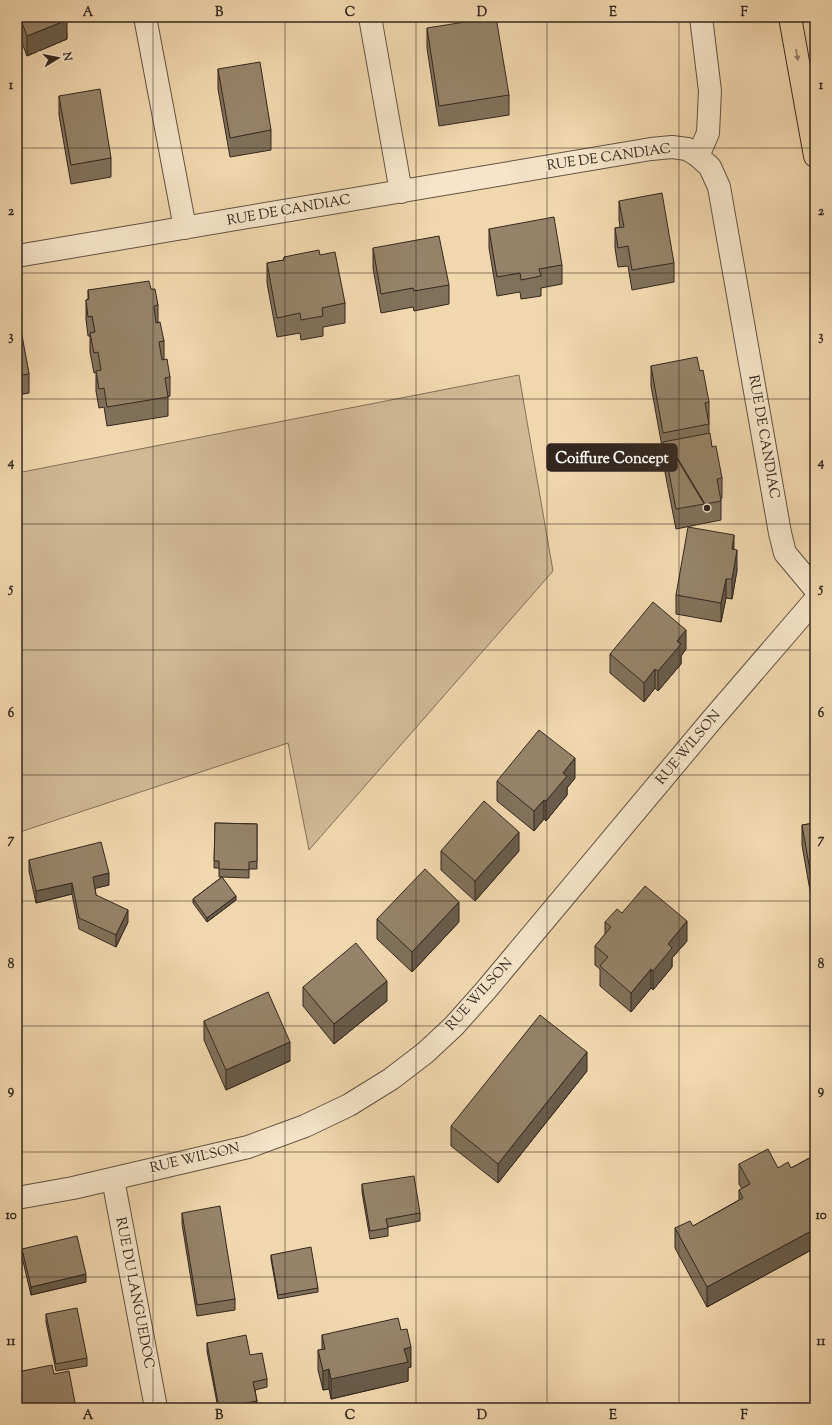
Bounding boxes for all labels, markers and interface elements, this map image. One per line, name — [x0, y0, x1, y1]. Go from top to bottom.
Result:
text: A — [83, 4, 94, 22]
text: B — [215, 4, 224, 22]
text: C — [345, 4, 355, 22]
text: D — [477, 4, 487, 22]
text: E — [609, 4, 617, 22]
text: F — [740, 4, 748, 22]
north arrow — [38, 38, 78, 78]
one-way arrow — [794, 49, 800, 61]
text: N — [58, 50, 76, 62]
text: 1 — [9, 77, 14, 95]
text: 1 — [819, 77, 824, 95]
street label: RUE DE CANDIAC — [545, 139, 673, 177]
street label: RUE DE CANDIAC — [225, 190, 353, 232]
text: 2 — [8, 203, 15, 221]
text: 2 — [818, 203, 825, 221]
text: 3 — [8, 328, 14, 346]
text: 3 — [818, 328, 824, 346]
street label: RUE DE CANDIAC — [742, 373, 784, 501]
callout: Coiffure Concept — [547, 444, 677, 471]
text: Coiffure Concept — [555, 449, 670, 470]
text: 4 — [7, 454, 15, 472]
text: 4 — [817, 454, 825, 472]
text: 5 — [8, 580, 14, 598]
text: 5 — [818, 580, 824, 598]
text: 6 — [8, 705, 15, 723]
text: 6 — [818, 705, 825, 723]
street label: RUE WILSON — [652, 706, 726, 790]
text: 7 — [8, 831, 15, 849]
text: 7 — [818, 831, 825, 849]
street label: RUE WILSON — [442, 954, 518, 1036]
text: 8 — [8, 956, 15, 974]
text: 8 — [818, 956, 825, 974]
text: 9 — [8, 1082, 15, 1100]
text: 9 — [818, 1082, 825, 1100]
street label: RUE WILSON — [148, 1139, 242, 1179]
text: 10 — [5, 1207, 17, 1225]
text: 10 — [815, 1207, 827, 1225]
street label: RUE DU LANGUEDOC — [109, 1215, 159, 1371]
text: 11 — [7, 1333, 16, 1351]
text: 11 — [817, 1333, 826, 1351]
text: A — [83, 1407, 94, 1425]
text: B — [215, 1407, 224, 1425]
text: C — [345, 1407, 355, 1425]
text: D — [477, 1407, 487, 1425]
text: E — [609, 1407, 617, 1425]
text: F — [740, 1407, 748, 1425]

